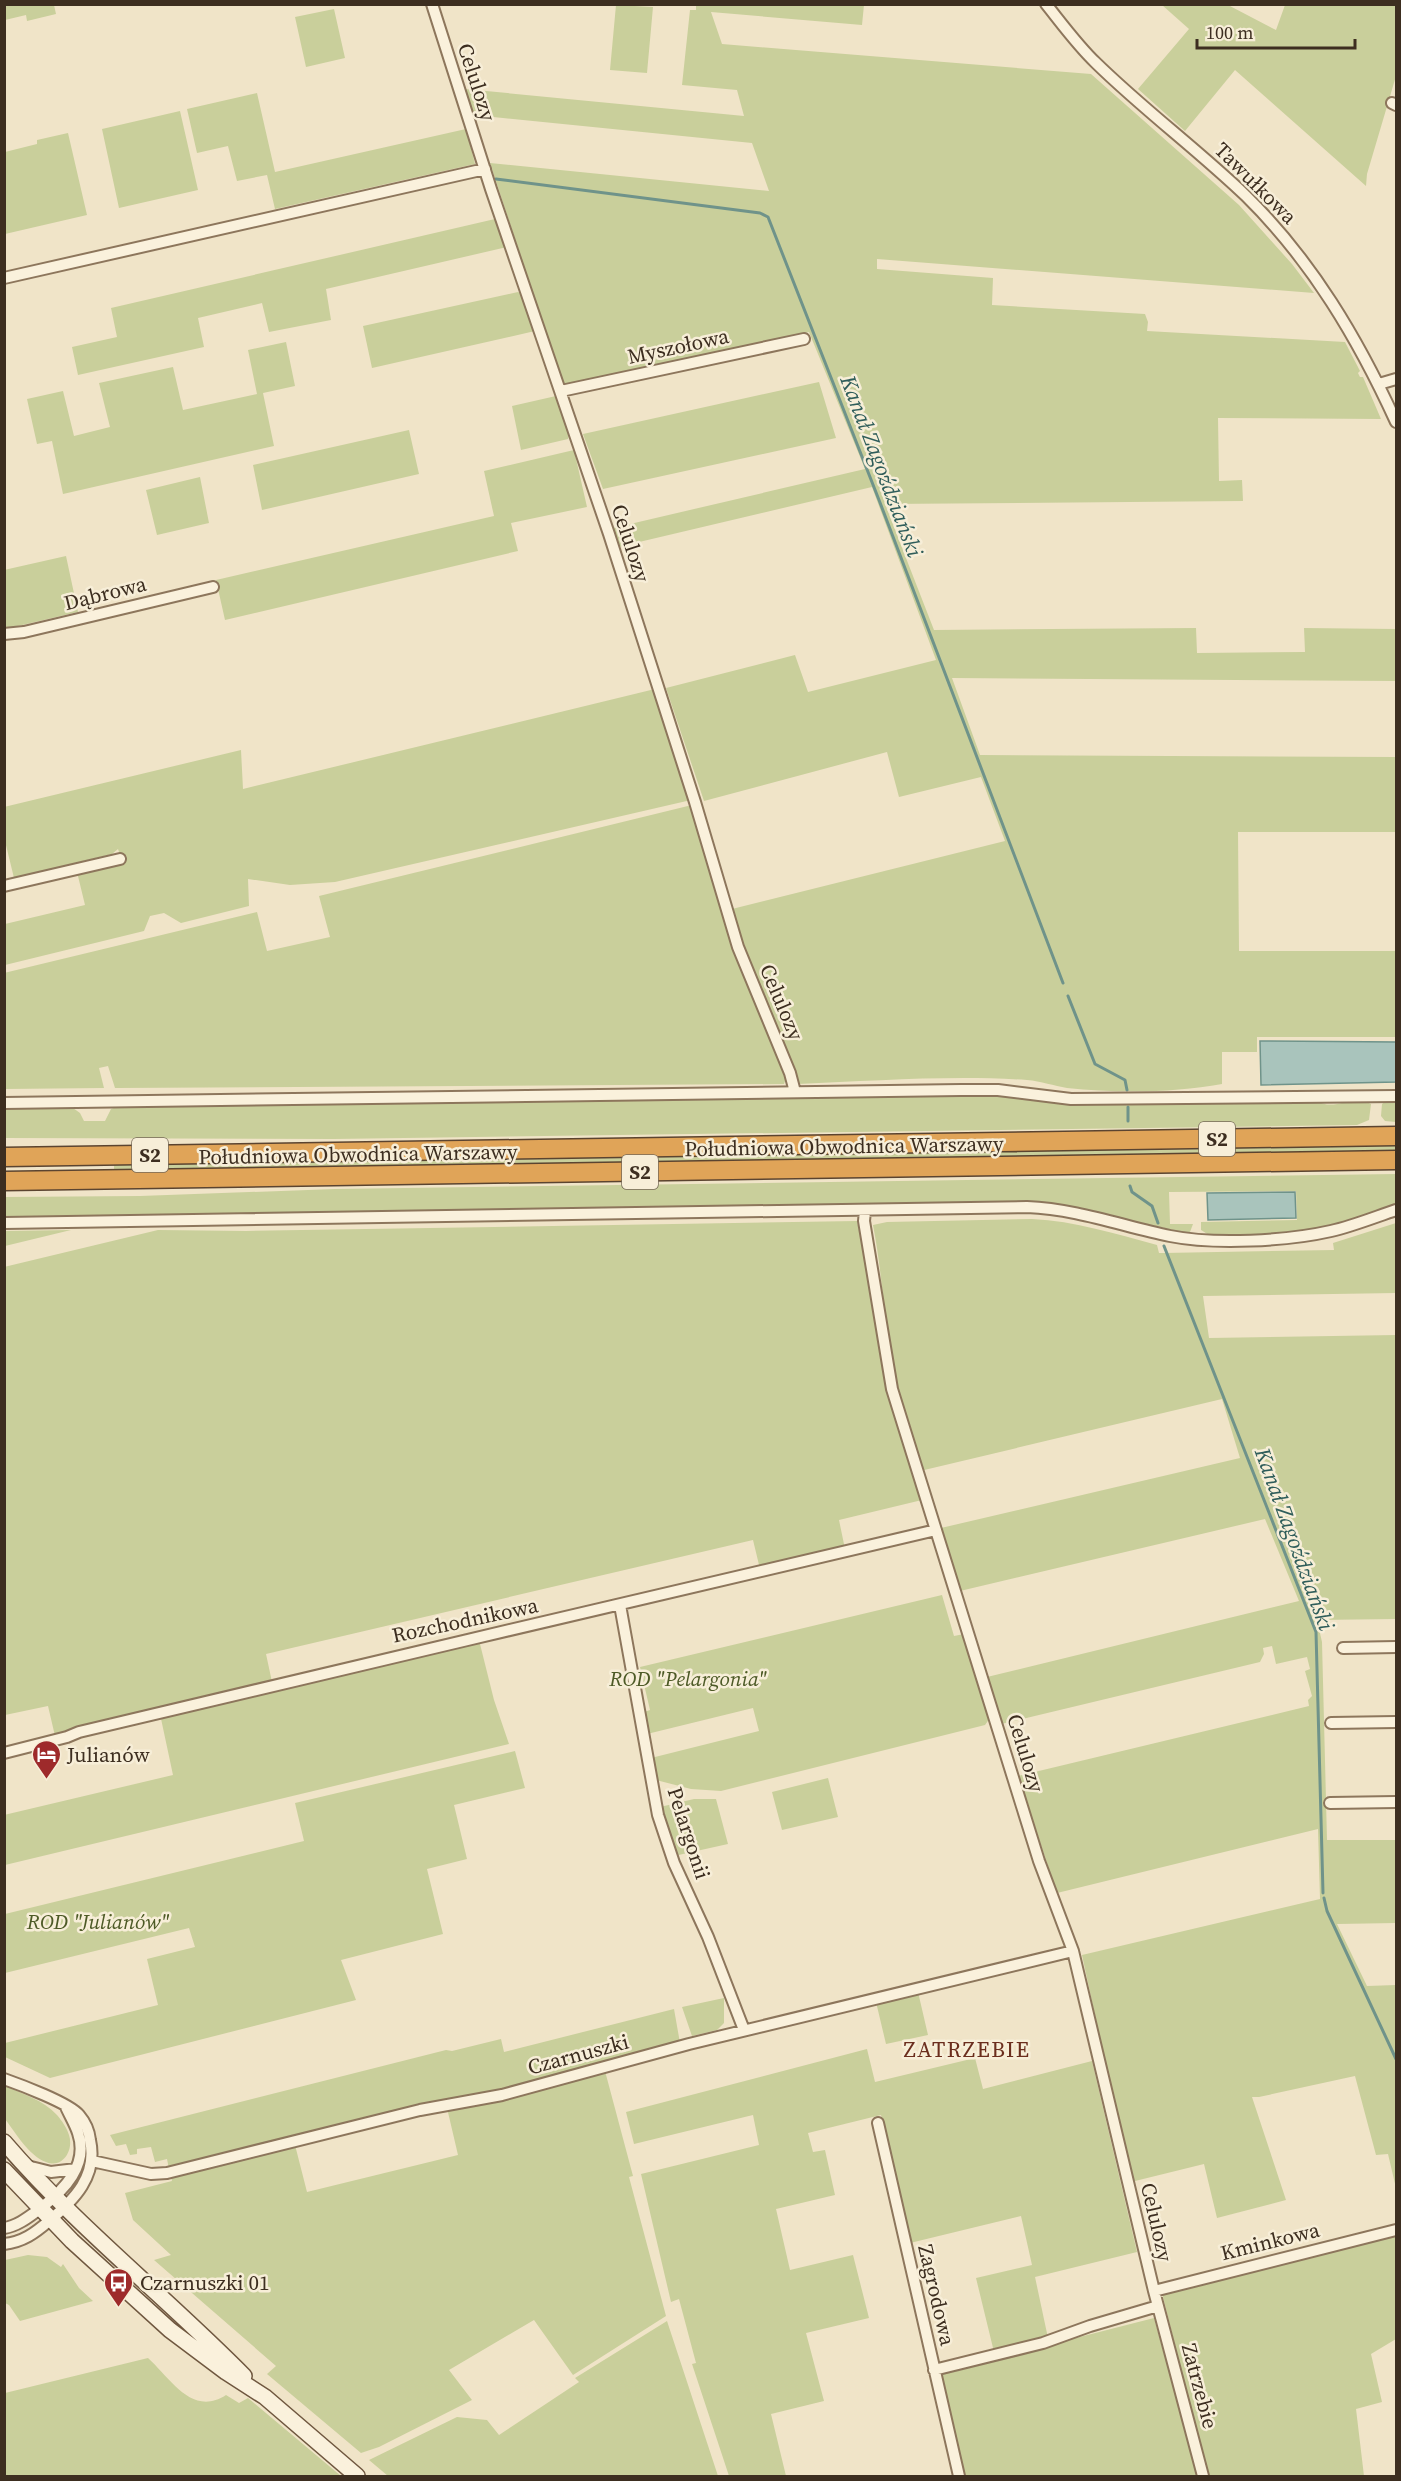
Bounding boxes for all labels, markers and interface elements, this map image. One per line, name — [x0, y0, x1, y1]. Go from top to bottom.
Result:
scale bar — [1197, 12, 1354, 50]
text: 100 m — [1206, 20, 1253, 45]
street label: Celulozy — [451, 39, 503, 125]
street label: Tawułkowa — [1208, 135, 1304, 231]
street label: Myszołowa — [625, 321, 732, 371]
water label: Kanał Zagoździański — [833, 370, 931, 561]
street label: Celulozy — [605, 500, 657, 586]
street label: Dąbrowa — [61, 569, 150, 617]
street label: Celulozy — [753, 959, 811, 1045]
road number: S2 — [1199, 1122, 1235, 1156]
street label: Południowa Obwodnica Warszawy — [684, 1129, 1004, 1163]
street label: Południowa Obwodnica Warszawy — [198, 1137, 518, 1171]
road number: S2 — [132, 1138, 168, 1172]
road number: S2 — [622, 1155, 658, 1189]
water label: Kanał Zagoździański — [1248, 1443, 1342, 1635]
street label: Rozchodnikowa — [389, 1590, 541, 1650]
park label: ROD "Pelargonia" — [608, 1664, 767, 1693]
street label: Celulozy — [1000, 1710, 1052, 1796]
hotel icon: Julianów — [30, 1738, 62, 1780]
place label: Julianów — [66, 1740, 150, 1769]
street label: Pelargonii — [660, 1783, 718, 1883]
park label: ROD "Julianów" — [26, 1907, 169, 1936]
street label: Czarnuszki — [524, 2027, 632, 2081]
district label: ZATRZEBIE — [904, 2034, 1030, 2064]
street label: Celulozy — [1134, 2180, 1180, 2265]
street label: Kminkowa — [1218, 2215, 1323, 2267]
street label: Zagrodowa — [911, 2242, 963, 2349]
bus stop icon: Czarnuszki 01 — [103, 2266, 135, 2308]
place label: Czarnuszki 01 — [140, 2268, 270, 2297]
street label: Zatrzebie — [1175, 2340, 1225, 2432]

